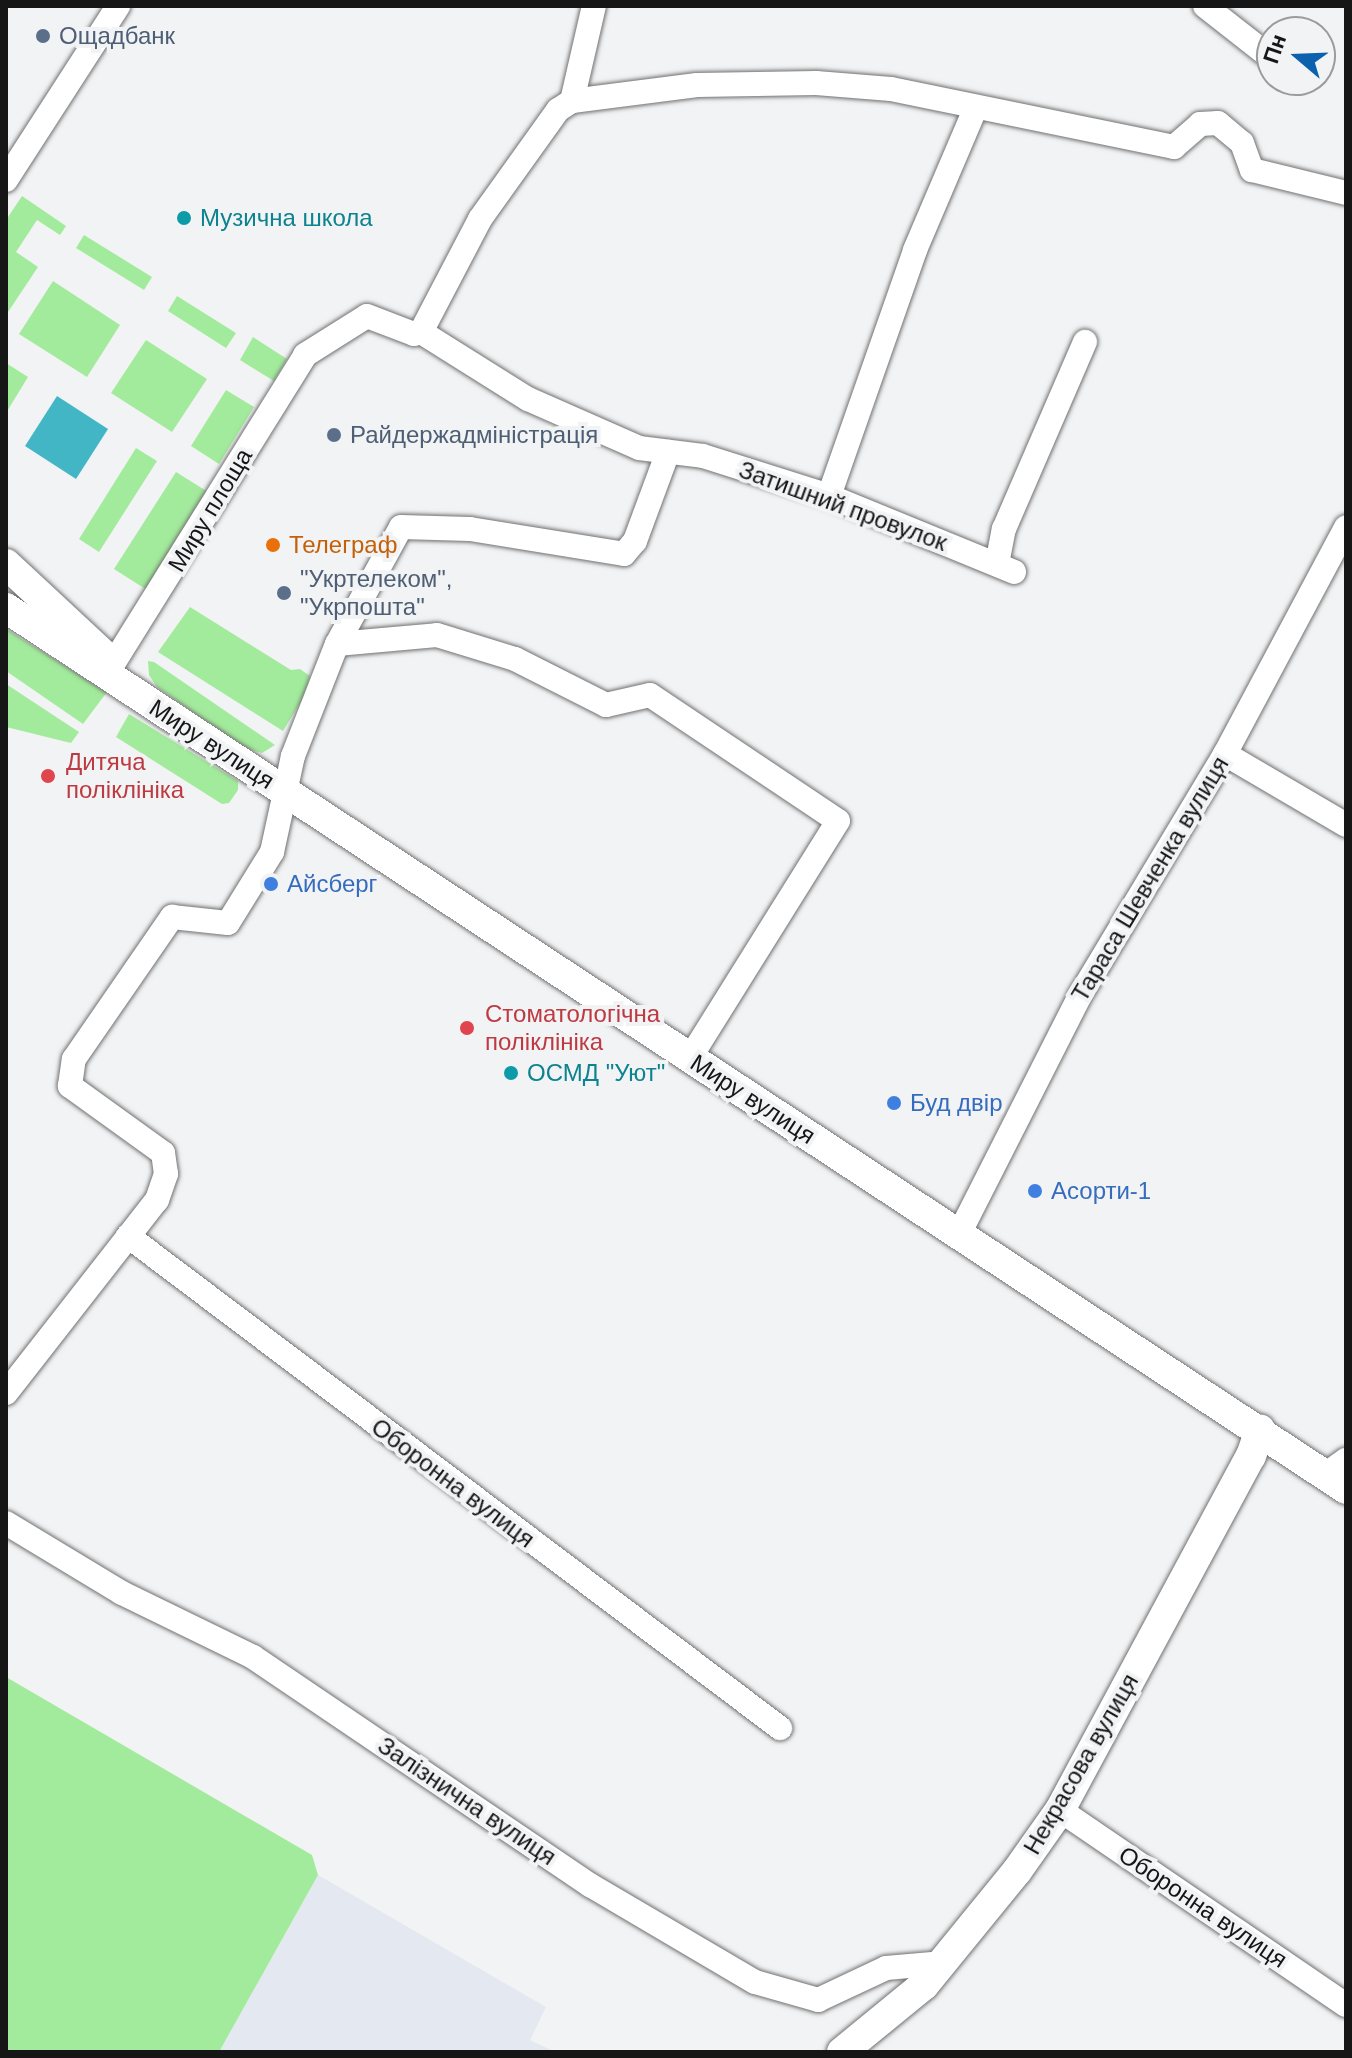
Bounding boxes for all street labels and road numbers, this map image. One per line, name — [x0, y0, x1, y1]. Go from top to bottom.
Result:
street label: Миру площа — [162, 443, 258, 577]
street label: Затишний провулок — [735, 455, 951, 557]
street label: Миру вулиця — [144, 693, 280, 795]
street label: Тараса Шевченка вулиця — [1065, 751, 1235, 1007]
street label: Миру вулиця — [685, 1048, 821, 1150]
street label: Оборонна вулиця — [366, 1412, 540, 1554]
street label: Некрасова вулиця — [1018, 1669, 1144, 1859]
street label: Залізнична вулиця — [373, 1731, 561, 1871]
street label: Оборонна вулиця — [1113, 1840, 1293, 1974]

